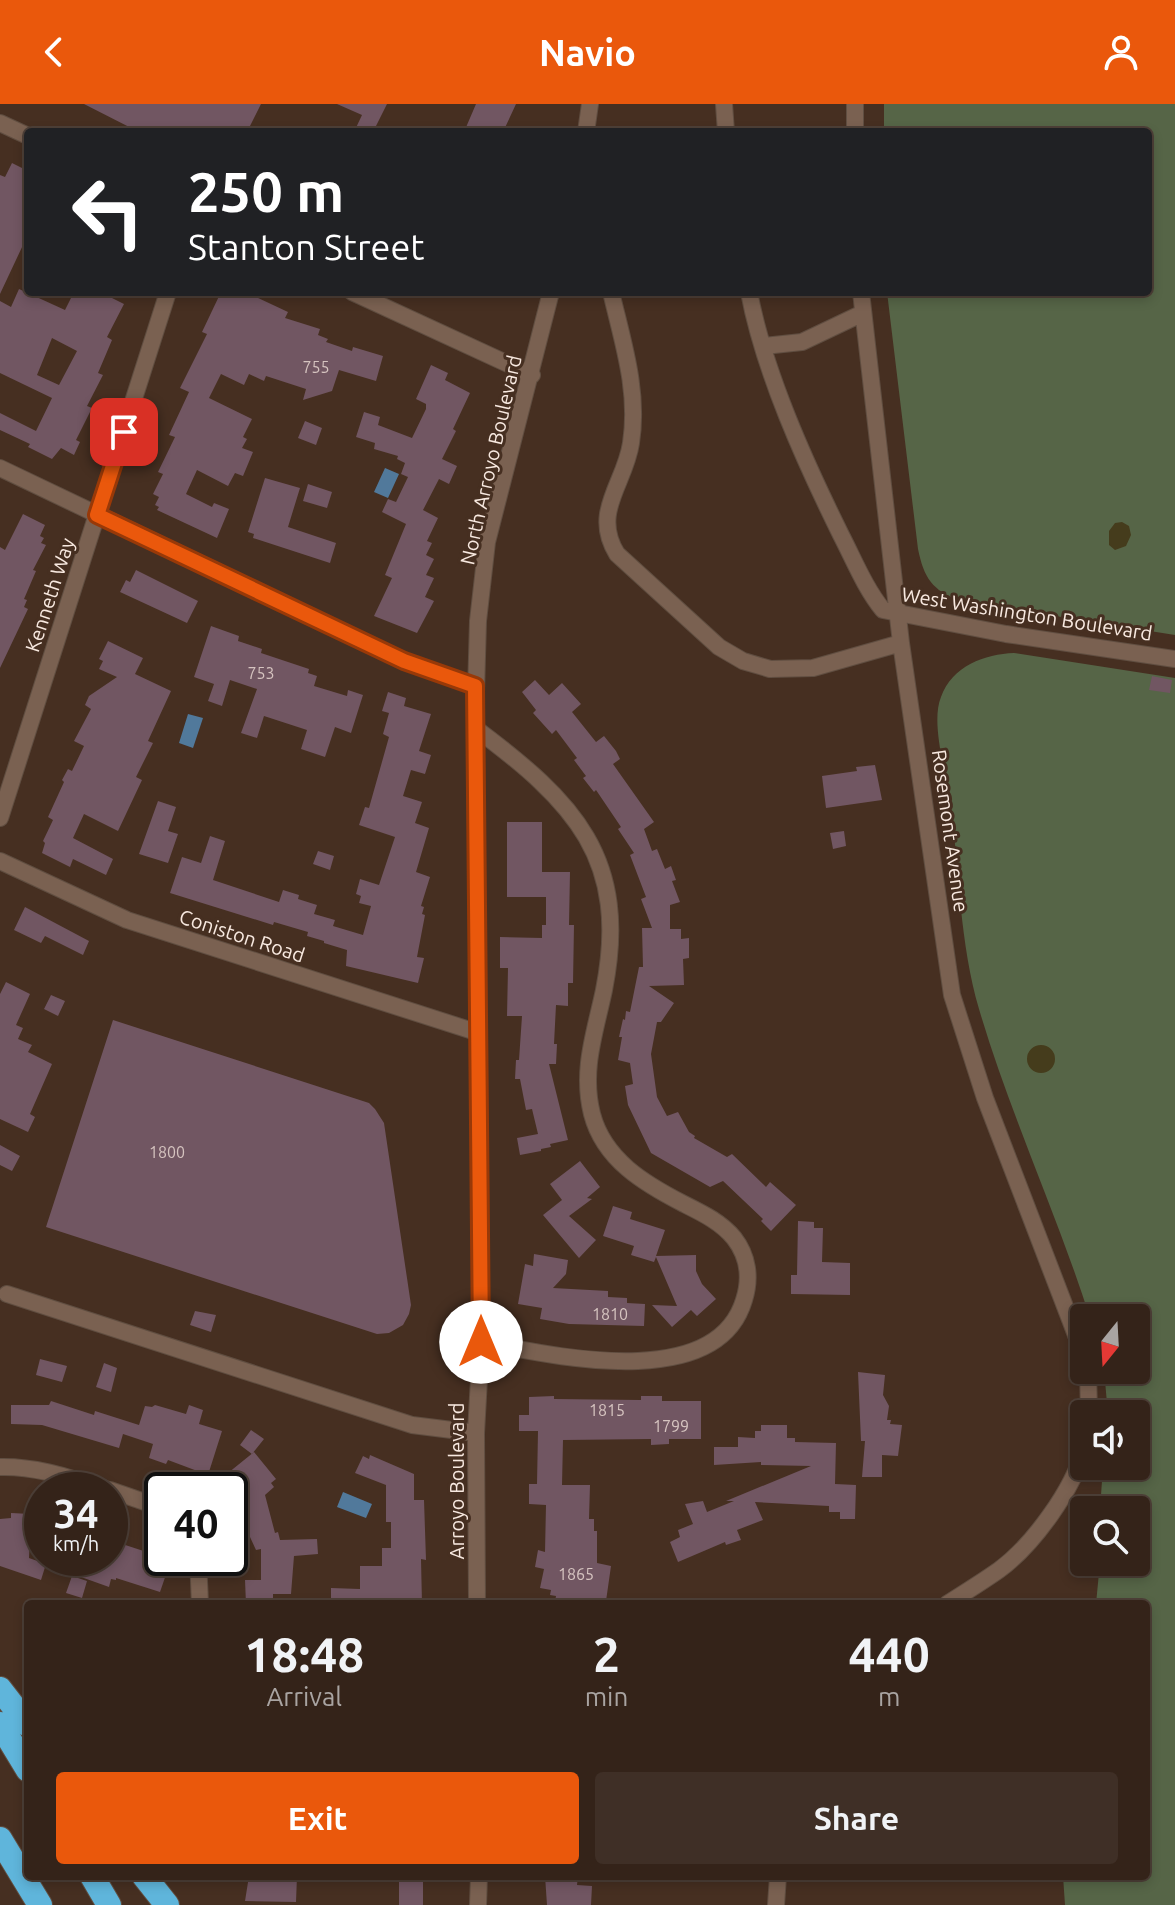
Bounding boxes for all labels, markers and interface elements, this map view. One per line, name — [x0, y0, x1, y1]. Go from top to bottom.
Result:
icon: back — [32, 30, 76, 74]
icon: person — [1099, 30, 1143, 74]
text: Navio — [539, 32, 636, 73]
icon: left — [56, 160, 160, 264]
text: 250 m — [188, 160, 344, 223]
text: Stanton Street — [188, 226, 424, 267]
street label: North Arroyo Boulevard — [455, 353, 526, 567]
house number: 755 — [302, 358, 330, 376]
pin — [90, 398, 158, 466]
icon: arrive — [102, 410, 146, 454]
street label: Kenneth Way — [20, 535, 79, 655]
street label: West Washington Boulevard — [900, 582, 1154, 645]
house number: 753 — [247, 664, 275, 682]
street label: Rosemont Avenue — [928, 748, 973, 914]
street label: Coniston Road — [177, 904, 308, 967]
house number: 1800 — [149, 1143, 185, 1161]
position arrow — [439, 1300, 523, 1384]
north arrow — [1070, 1304, 1150, 1384]
map controls — [1070, 1304, 1150, 1576]
house number: 1810 — [592, 1305, 628, 1323]
button: sound — [1070, 1400, 1150, 1480]
house number: 1815 — [589, 1401, 625, 1419]
street label: Arroyo Boulevard — [445, 1402, 468, 1560]
house number: 1799 — [653, 1417, 689, 1435]
speed limit sign: 40 — [144, 1472, 248, 1576]
text: 34 — [53, 1491, 99, 1536]
button: search — [1070, 1496, 1150, 1576]
text: km/h — [53, 1532, 99, 1555]
house number: 1865 — [558, 1565, 594, 1583]
text: 18:48 — [244, 1627, 364, 1681]
text: 2 — [593, 1627, 620, 1681]
text: 440 — [849, 1627, 930, 1681]
text: Arrival — [266, 1682, 342, 1711]
text: min — [585, 1682, 628, 1711]
text: m — [878, 1682, 900, 1711]
button: Exit — [56, 1772, 579, 1864]
button: Share — [595, 1772, 1118, 1864]

